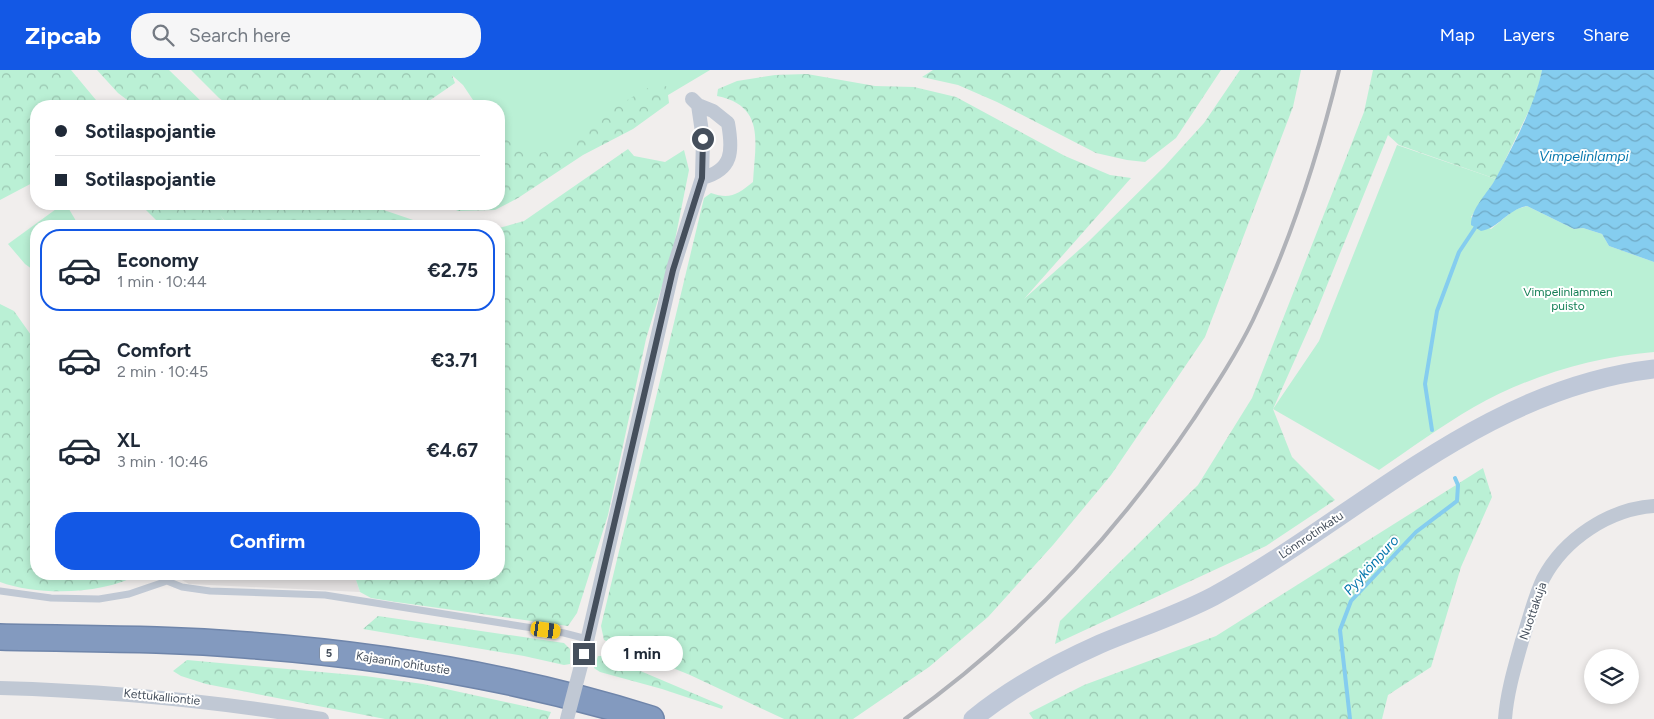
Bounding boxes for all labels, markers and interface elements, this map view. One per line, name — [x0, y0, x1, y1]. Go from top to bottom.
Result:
search box — [131, 13, 481, 58]
text: Zipcab — [25, 21, 101, 50]
icon: search — [149, 21, 177, 49]
text: Search here — [189, 24, 291, 47]
text: Map — [1440, 24, 1475, 46]
text: Layers — [1503, 24, 1555, 46]
text: Share — [1583, 24, 1629, 46]
text: Sotilaspojantie — [85, 120, 216, 143]
route start — [692, 128, 714, 150]
water label: Vimpelinlampi — [1539, 148, 1630, 165]
text: Sotilaspojantie — [85, 168, 216, 191]
icon: car — [57, 248, 102, 293]
text: Economy — [117, 249, 199, 272]
text: €2.75 — [427, 259, 478, 282]
text: 1 min · 10:44 — [117, 272, 207, 291]
park label: Vimpelinlammen puisto — [1523, 285, 1613, 313]
icon: car — [57, 338, 102, 383]
text: Comfort — [117, 339, 192, 362]
text: €3.71 — [431, 349, 478, 372]
text: 2 min · 10:45 — [117, 362, 208, 381]
icon: car — [57, 428, 102, 473]
text: XL — [117, 429, 140, 452]
text: €4.67 — [426, 439, 478, 462]
text: 3 min · 10:46 — [117, 452, 208, 471]
street label: Lönnrotinkatu — [1276, 508, 1346, 562]
button: Confirm — [55, 512, 480, 570]
water label: Pyykönpuro — [1340, 532, 1403, 599]
street label: Nuottakuja — [1517, 580, 1549, 642]
car — [530, 620, 561, 640]
callout: 1 min — [602, 636, 684, 672]
route end — [573, 643, 595, 665]
road number: 5 — [320, 644, 338, 662]
text: 1 min — [623, 644, 661, 663]
street label: Kajaanin ohitustie — [355, 649, 451, 677]
map controls — [1584, 649, 1639, 704]
button: layers — [1584, 649, 1639, 704]
street label: Kettukalliontie — [123, 686, 201, 708]

